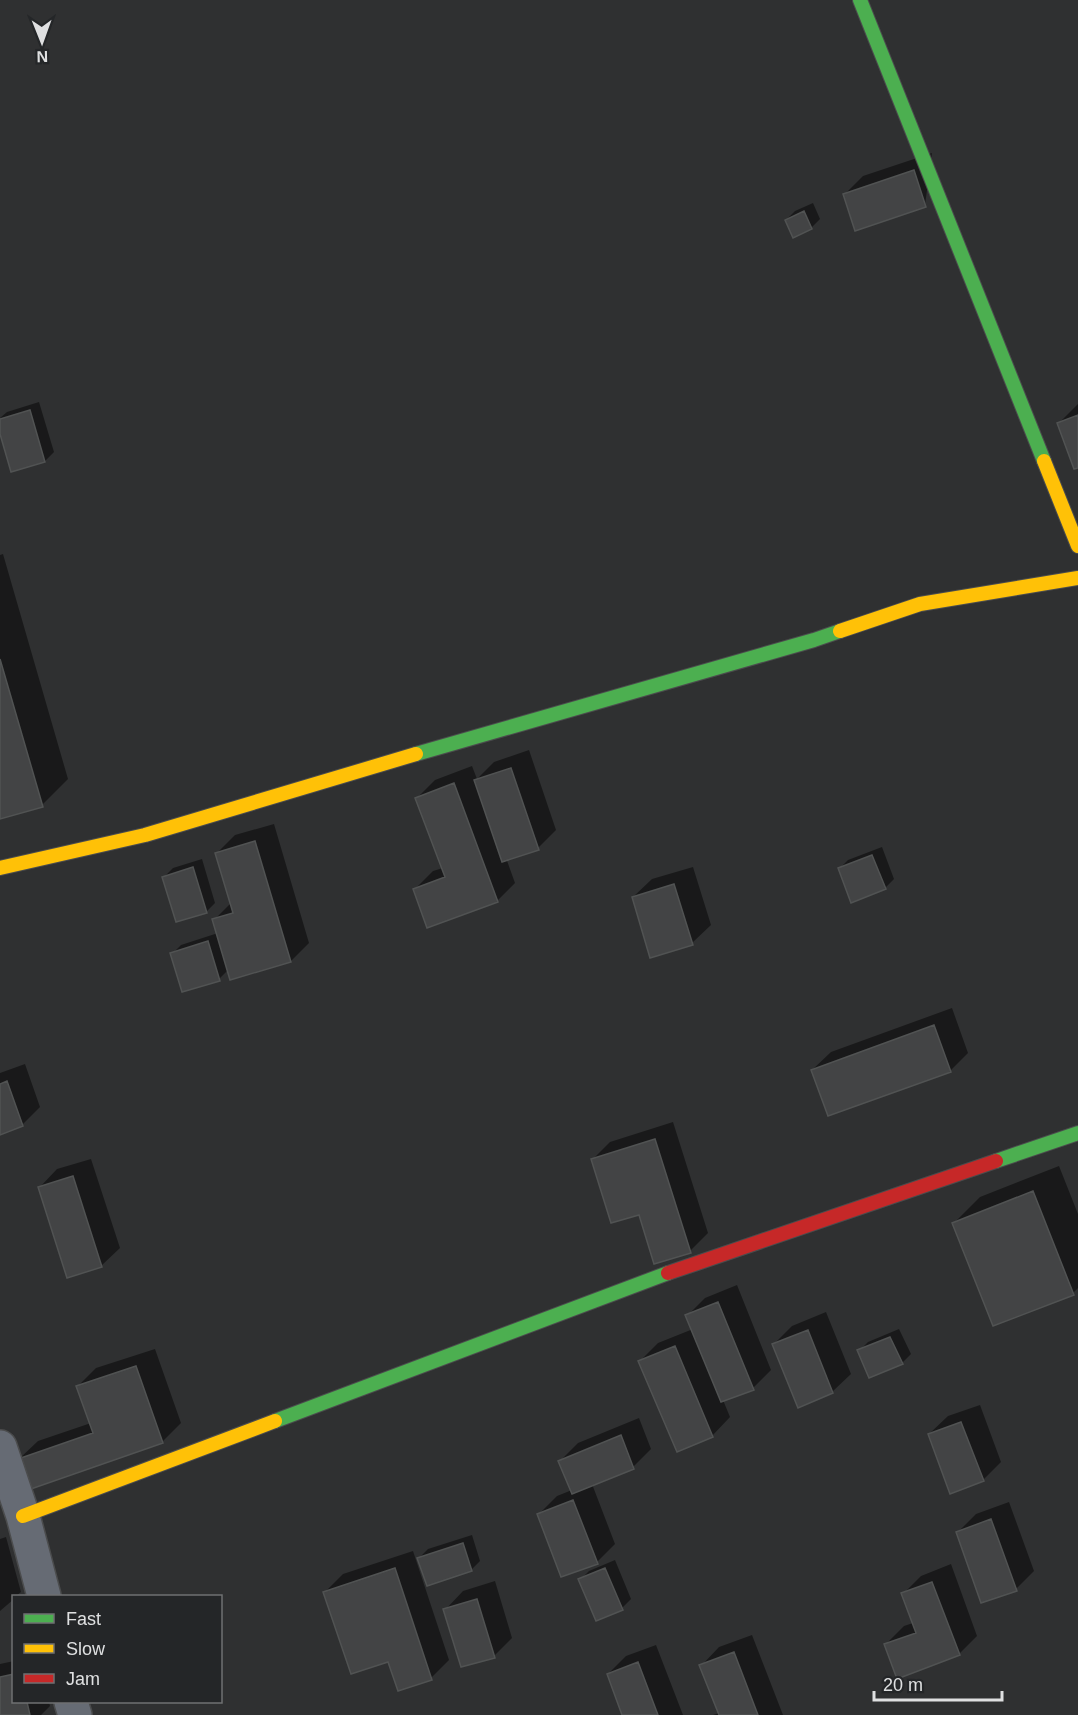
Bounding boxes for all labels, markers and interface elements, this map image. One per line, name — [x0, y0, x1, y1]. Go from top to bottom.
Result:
north arrow — [12, 12, 72, 72]
text: N — [36, 48, 48, 65]
legend — [12, 1595, 222, 1703]
text: Fast — [66, 1609, 101, 1629]
text: Slow — [66, 1639, 106, 1659]
scale bar — [874, 1664, 1002, 1702]
text: Jam — [66, 1669, 100, 1689]
text: 20 m — [883, 1675, 923, 1695]

